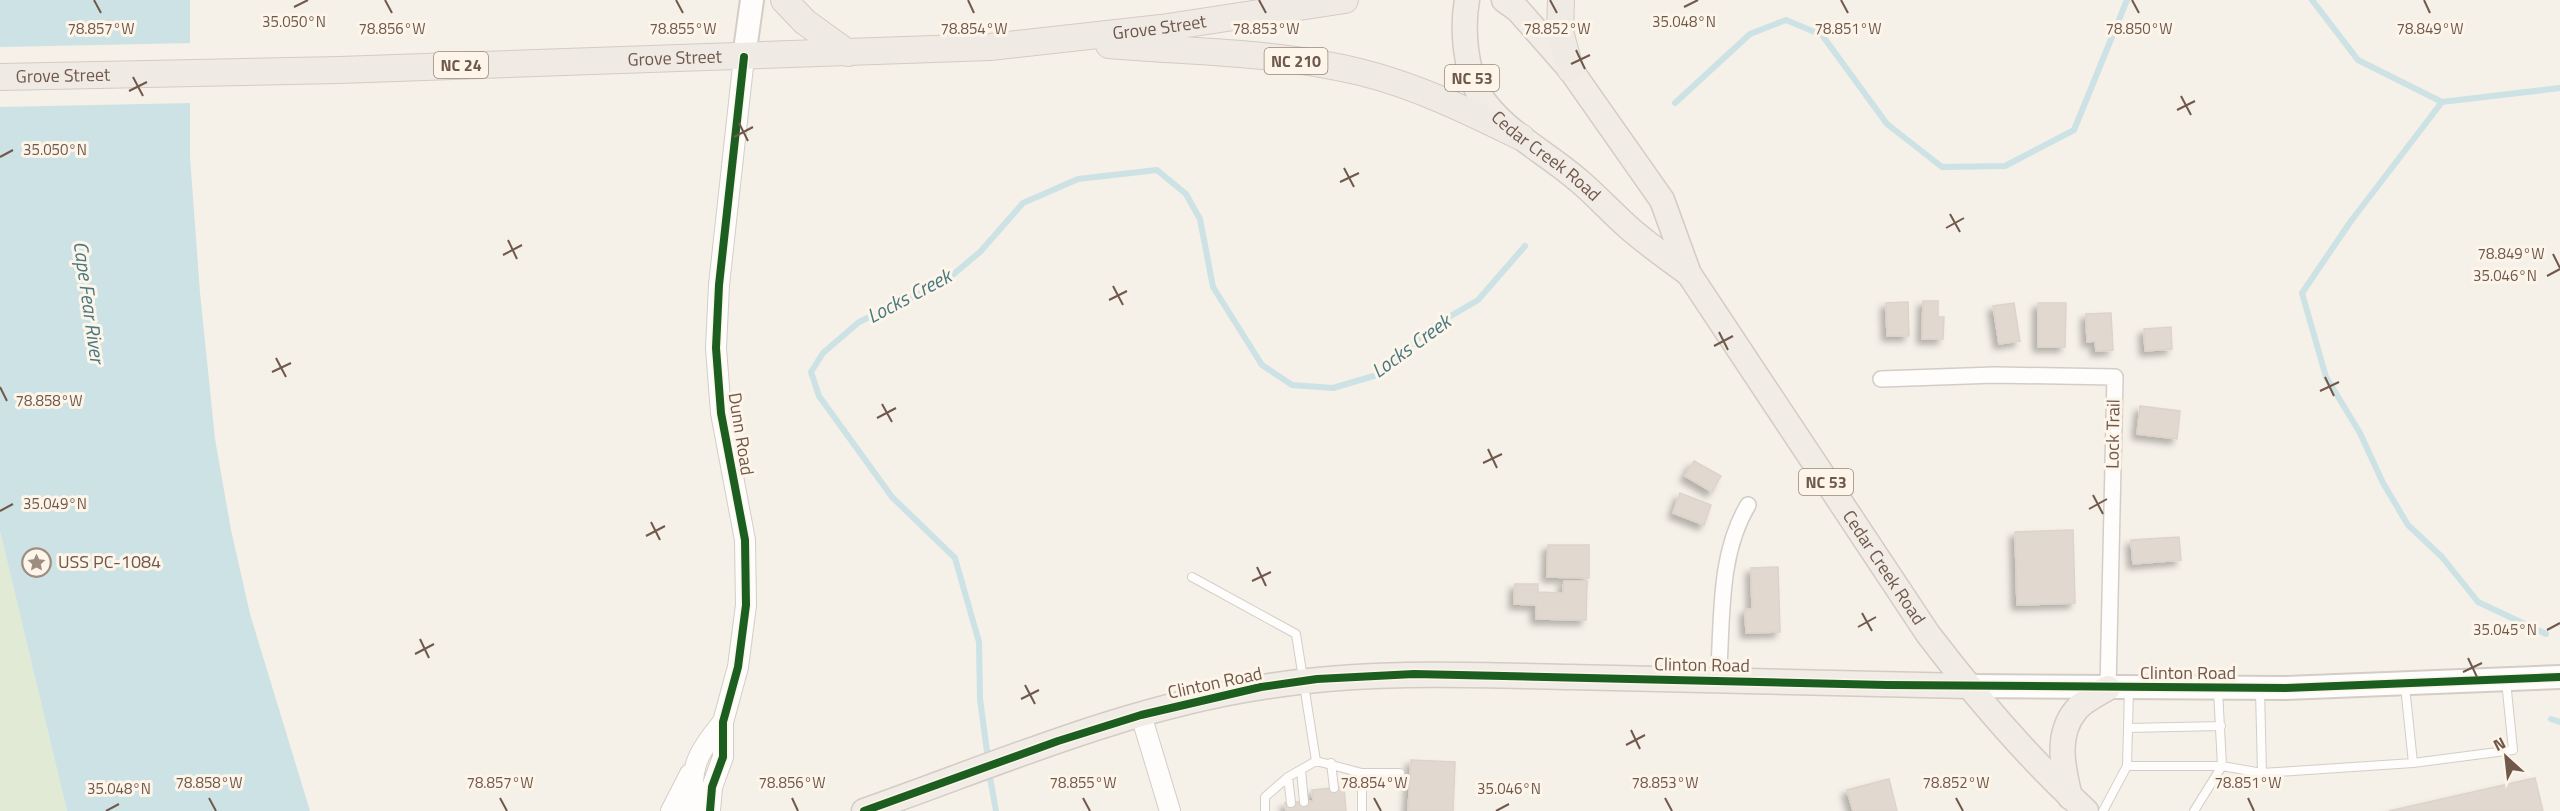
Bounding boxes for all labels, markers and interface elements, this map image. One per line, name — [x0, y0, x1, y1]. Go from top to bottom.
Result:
street label: Grove Street — [1111, 7, 1209, 46]
text: 35.050°N — [262, 10, 326, 33]
text: 35.048°N — [1652, 10, 1716, 33]
text: 78.857°W — [68, 17, 134, 40]
text: 78.856°W — [359, 17, 425, 40]
text: 78.855°W — [650, 17, 716, 40]
text: 78.854°W — [941, 17, 1007, 40]
text: 78.853°W — [1233, 17, 1299, 40]
text: 78.852°W — [1524, 17, 1590, 40]
text: 78.851°W — [1815, 17, 1881, 40]
text: 78.850°W — [2106, 17, 2172, 40]
text: 78.849°W — [2397, 17, 2463, 40]
street label: Grove Street — [627, 42, 723, 73]
road number: NC 210 — [1264, 48, 1328, 74]
road number: NC 24 — [434, 52, 488, 78]
street label: Grove Street — [15, 61, 111, 90]
road number: NC 53 — [1445, 65, 1499, 91]
street label: Cedar Creek Road — [1485, 104, 1607, 207]
text: 35.050°N — [23, 138, 87, 161]
water label: Cape Fear River — [66, 239, 114, 367]
text: 78.849°W — [2478, 242, 2544, 265]
water label: Locks Creek — [861, 259, 958, 331]
text: 35.046°N — [2473, 264, 2537, 287]
water label: Locks Creek — [1364, 305, 1459, 385]
text: 78.858°W — [16, 389, 82, 412]
street label: Dunn Road — [722, 391, 761, 477]
street label: Lock Trail — [2098, 399, 2127, 469]
road number: NC 53 — [1799, 469, 1853, 495]
text: 35.049°N — [23, 492, 87, 515]
street label: Cedar Creek Road — [1836, 504, 1932, 630]
place icon: USS PC-1084 — [21, 546, 53, 578]
place label: USS PC-1084 — [58, 548, 161, 575]
text: 35.045°N — [2473, 618, 2537, 641]
street label: Clinton Road — [1654, 650, 1750, 679]
street label: Clinton Road — [1165, 659, 1265, 706]
street label: Clinton Road — [2140, 659, 2236, 686]
north arrow — [2476, 727, 2536, 787]
text: N — [2489, 730, 2510, 757]
text: 78.858°W — [176, 771, 242, 794]
text: 78.857°W — [467, 771, 533, 794]
text: 78.856°W — [759, 771, 825, 794]
text: 78.855°W — [1050, 771, 1116, 794]
text: 78.854°W — [1341, 771, 1407, 794]
text: 78.853°W — [1632, 771, 1698, 794]
text: 78.852°W — [1923, 771, 1989, 794]
text: 78.851°W — [2215, 771, 2281, 794]
text: 35.048°N — [87, 777, 151, 800]
text: 35.046°N — [1477, 777, 1541, 800]

